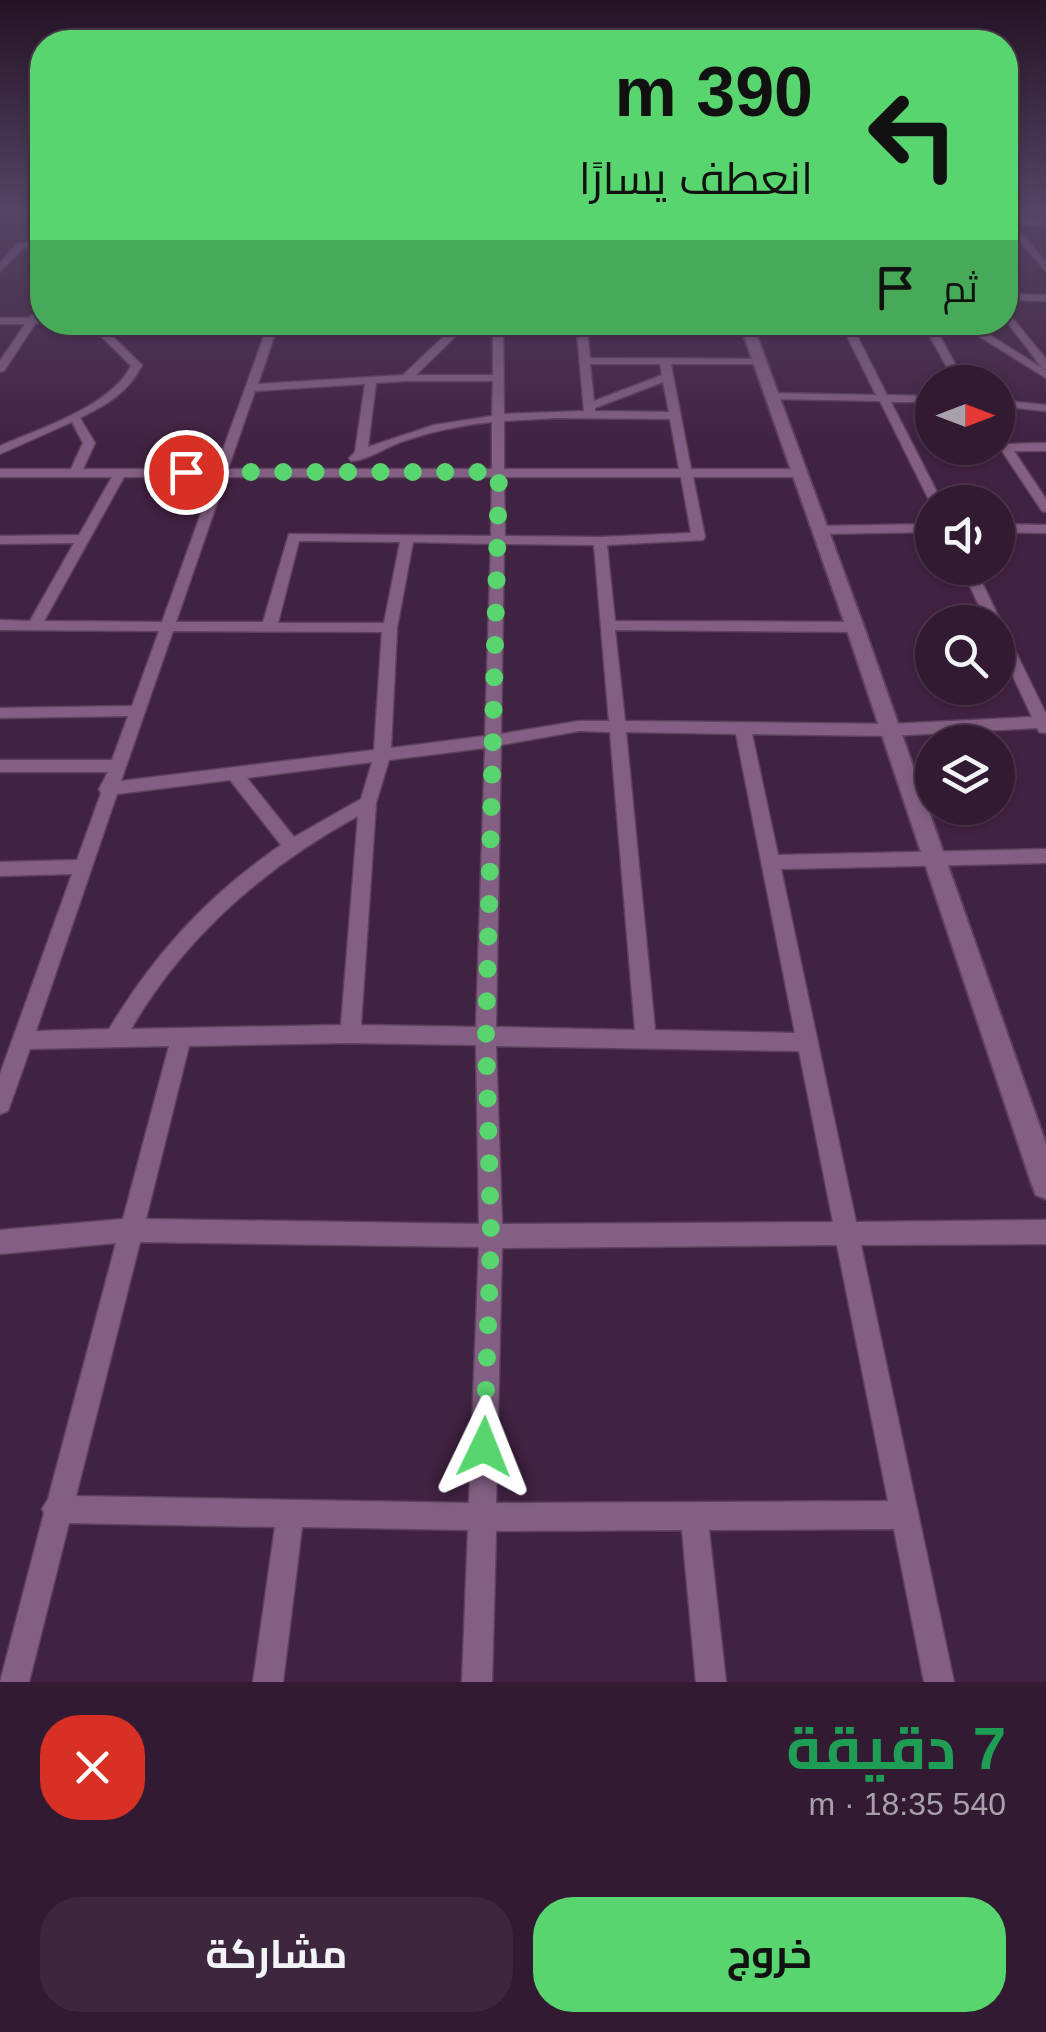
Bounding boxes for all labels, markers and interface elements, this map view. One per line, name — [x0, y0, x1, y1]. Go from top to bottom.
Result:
text: 390 m — [615, 53, 813, 131]
icon: left — [848, 70, 978, 200]
text: انعطف يسارًا — [579, 153, 813, 204]
icon: arrive — [868, 260, 923, 315]
text: ثم — [943, 268, 978, 310]
north arrow — [915, 365, 1015, 465]
map controls — [915, 365, 1015, 825]
pin — [144, 430, 229, 515]
icon: arrive — [159, 445, 214, 500]
button: sound — [915, 485, 1015, 585]
button: search — [915, 605, 1015, 705]
button: layers — [915, 725, 1015, 825]
position arrow — [432, 1395, 536, 1499]
button: close — [40, 1715, 145, 1820]
text: 7 دقيقة — [786, 1715, 1006, 1782]
text: 540 m · 18:35 — [809, 1786, 1006, 1822]
button: مشاركة — [40, 1897, 513, 2012]
button: خروج — [533, 1897, 1006, 2012]

